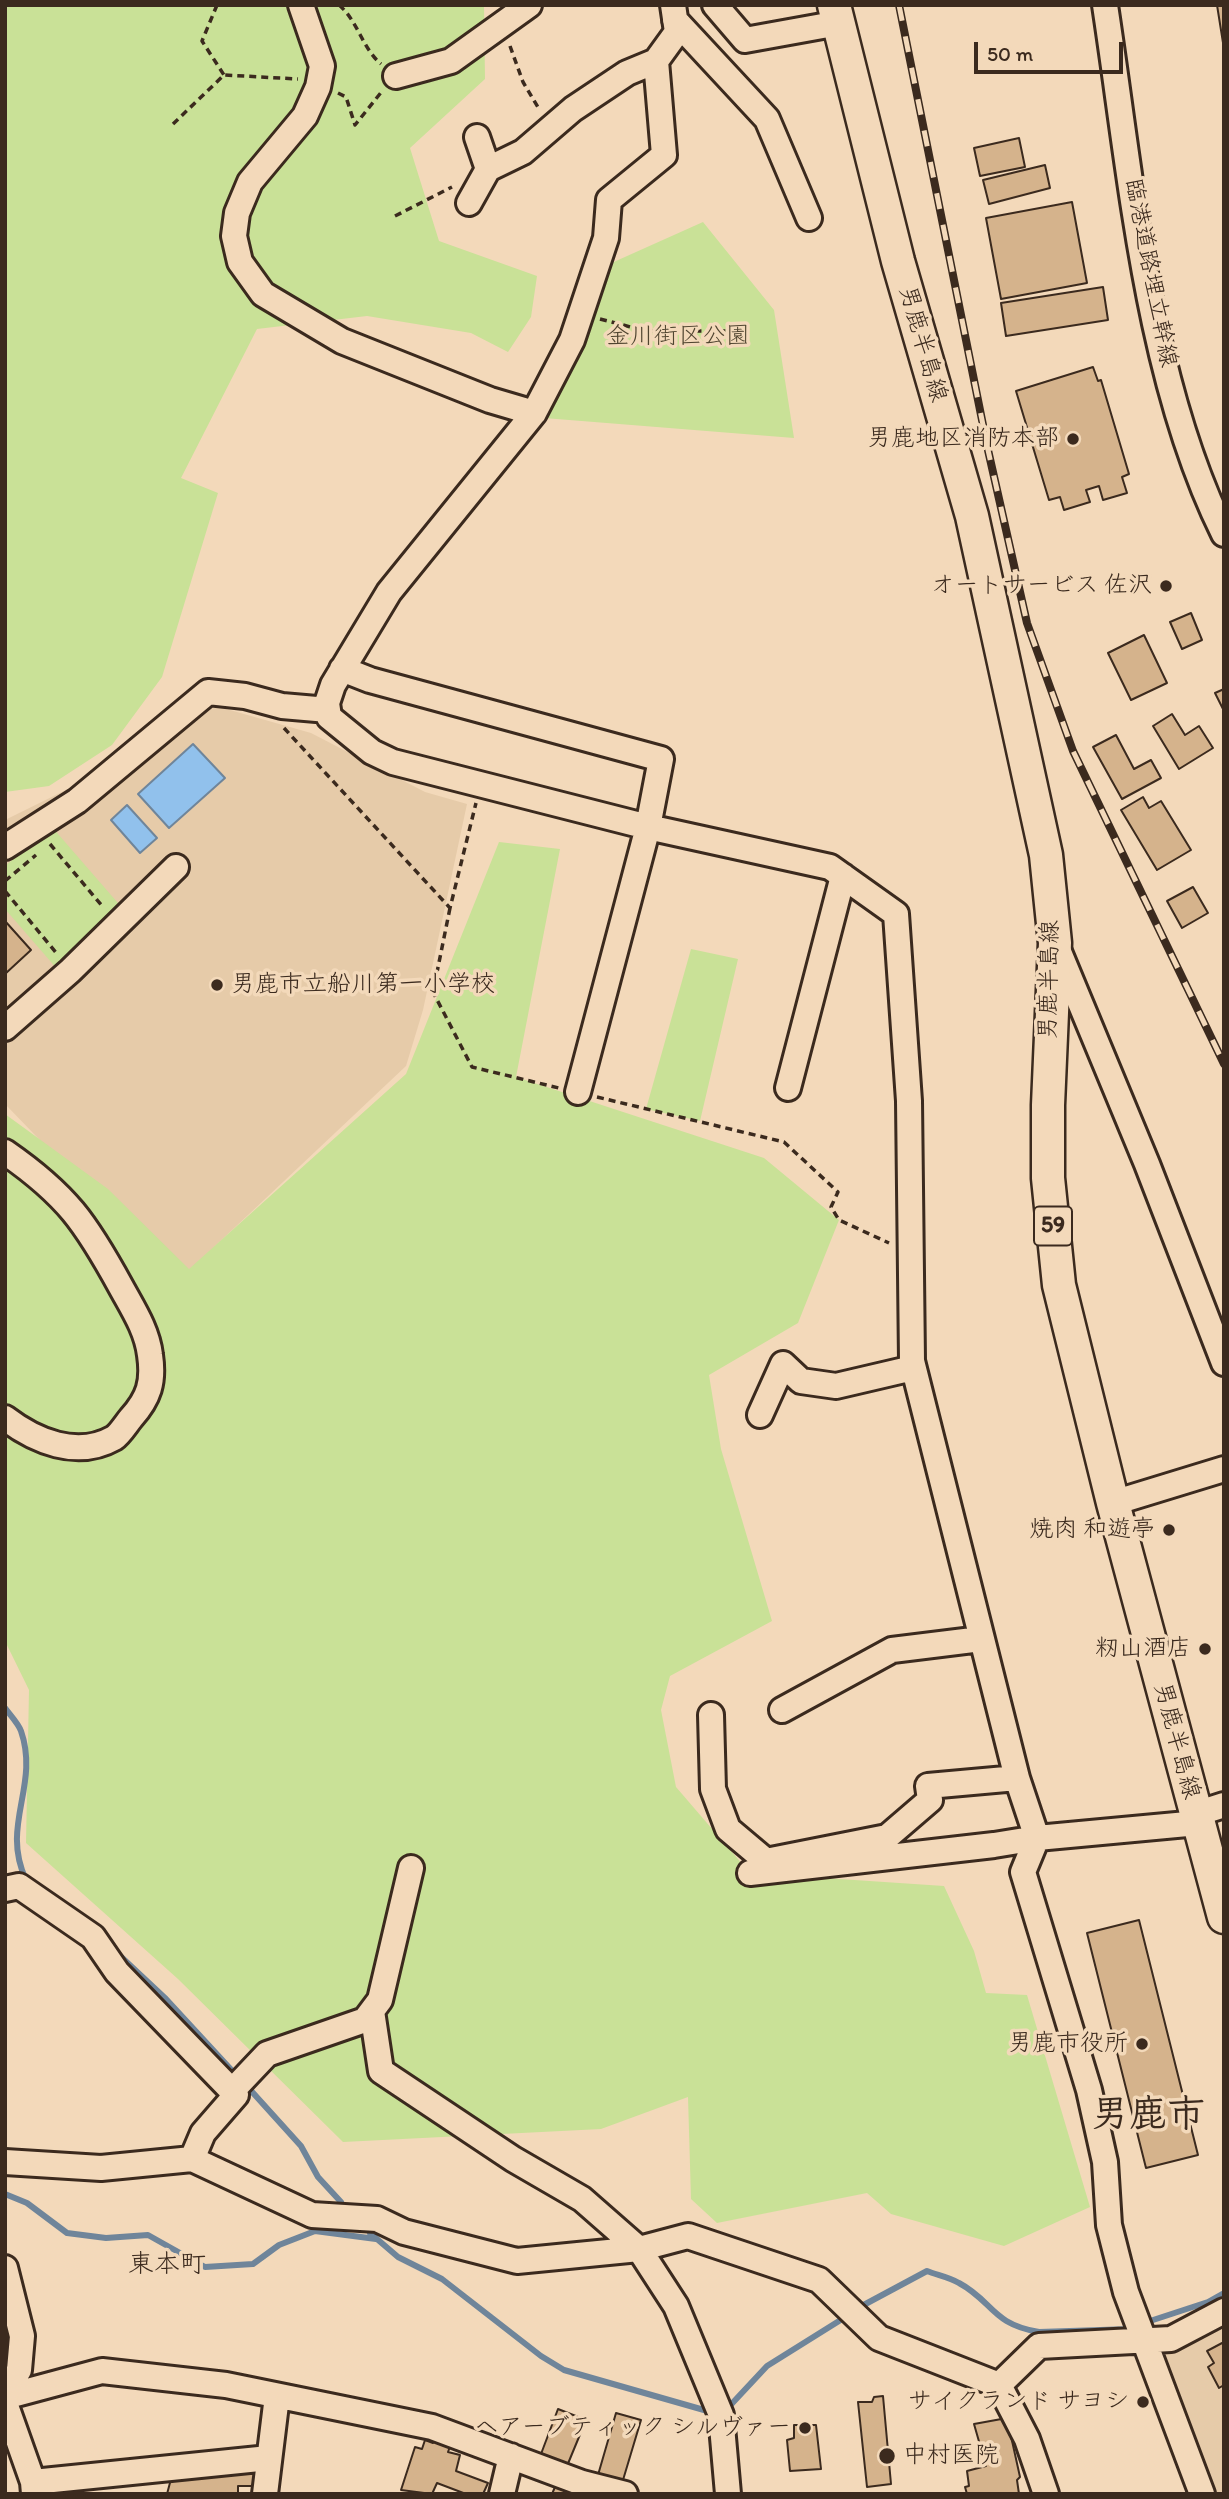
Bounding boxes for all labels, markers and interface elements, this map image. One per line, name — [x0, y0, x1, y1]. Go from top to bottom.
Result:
scale bar — [977, 28, 1126, 72]
text: 50 m — [987, 41, 1033, 66]
street label: 臨港道路埋立幹線 — [1118, 176, 1182, 370]
street label: 男鹿半島線 — [892, 282, 952, 406]
park label: 金川街区公園 — [606, 323, 750, 351]
place label: 男鹿地区消防本部 — [867, 425, 1059, 453]
marker: 男鹿地区消防本部 — [1065, 431, 1081, 447]
place label: オートサービス 佐沢 — [931, 572, 1152, 600]
marker: オートサービス 佐沢 — [1158, 578, 1174, 594]
street label: 男鹿半島線 — [1035, 920, 1065, 1040]
place label: 男鹿市立船川第一小学校 — [231, 971, 495, 999]
marker: 男鹿市立船川第一小学校 — [209, 977, 225, 993]
road number: 59 — [1034, 1206, 1072, 1246]
place label: 焼肉 和遊亭 — [1030, 1516, 1155, 1544]
marker: 焼肉 和遊亭 — [1161, 1522, 1177, 1538]
place label: 籾山酒店 — [1095, 1635, 1191, 1663]
marker: 籾山酒店 — [1197, 1641, 1213, 1657]
street label: 男鹿半島線 — [1147, 1679, 1205, 1803]
place label: 男鹿市役所 — [1008, 2030, 1128, 2058]
marker: 男鹿市役所 — [1134, 2036, 1150, 2052]
district label: 男鹿市 — [1091, 2093, 1205, 2139]
district label: 東本町 — [128, 2249, 206, 2281]
place label: サイクランド サヨシ — [908, 2388, 1129, 2416]
marker: サイクランド サヨシ — [1135, 2394, 1151, 2410]
place label: ヘアーブティック シルヴァー — [475, 2414, 791, 2442]
marker: ヘアーブティック シルヴァー — [797, 2420, 813, 2436]
place label: 中村医院 — [903, 2442, 999, 2470]
marker: 中村医院 — [877, 2446, 897, 2466]

